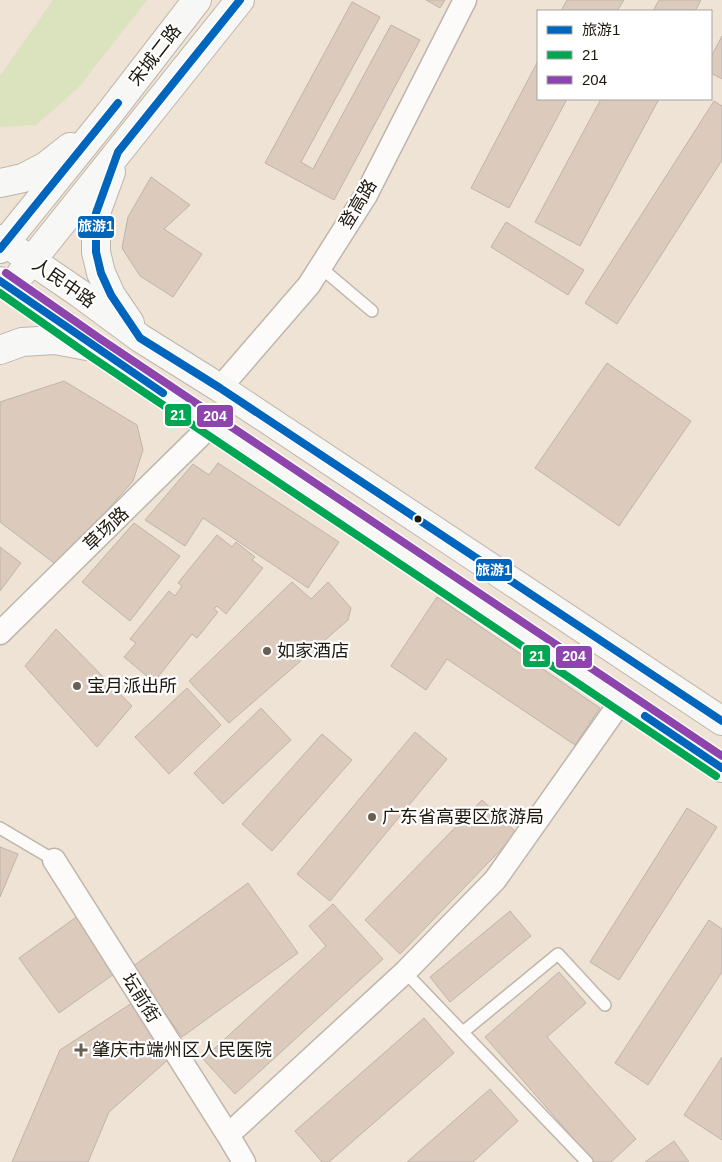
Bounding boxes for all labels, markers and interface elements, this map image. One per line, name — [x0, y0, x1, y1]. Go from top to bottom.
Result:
legend — [537, 10, 712, 100]
street label: 宋城二路 — [125, 20, 185, 90]
text: 旅游1 — [582, 21, 620, 38]
text: 21 — [582, 46, 599, 63]
text: 204 — [582, 71, 607, 88]
street label: 登高路 — [336, 176, 380, 232]
line badge: 旅游1 — [77, 215, 115, 239]
text: 旅游1 — [78, 218, 114, 234]
street label: 人民中路 — [29, 254, 99, 312]
line badge: 21 — [164, 403, 192, 427]
line badge: 204 — [196, 404, 234, 428]
text: 21 — [170, 407, 186, 423]
text: 204 — [203, 408, 227, 424]
street label: 草场路 — [80, 503, 132, 555]
unlabelled marker — [413, 514, 423, 524]
line badge: 旅游1 — [475, 558, 513, 582]
text: 旅游1 — [476, 562, 512, 578]
place label: 如家酒店 — [277, 641, 349, 661]
line badge: 21 — [522, 644, 551, 668]
marker: 如家酒店 — [261, 645, 273, 657]
line badge: 204 — [555, 645, 593, 669]
text: 21 — [529, 648, 545, 664]
text: 204 — [562, 648, 586, 664]
place label: 宝月派出所 — [87, 676, 177, 696]
marker: 宝月派出所 — [71, 680, 83, 692]
place label: 广东省高要区旅游局 — [382, 807, 544, 827]
marker: 广东省高要区旅游局 — [366, 811, 378, 823]
street label: 坛前街 — [118, 970, 164, 1026]
place label: 肇庆市端州区人民医院 — [92, 1040, 272, 1060]
marker: 肇庆市端州区人民医院 — [74, 1043, 88, 1057]

